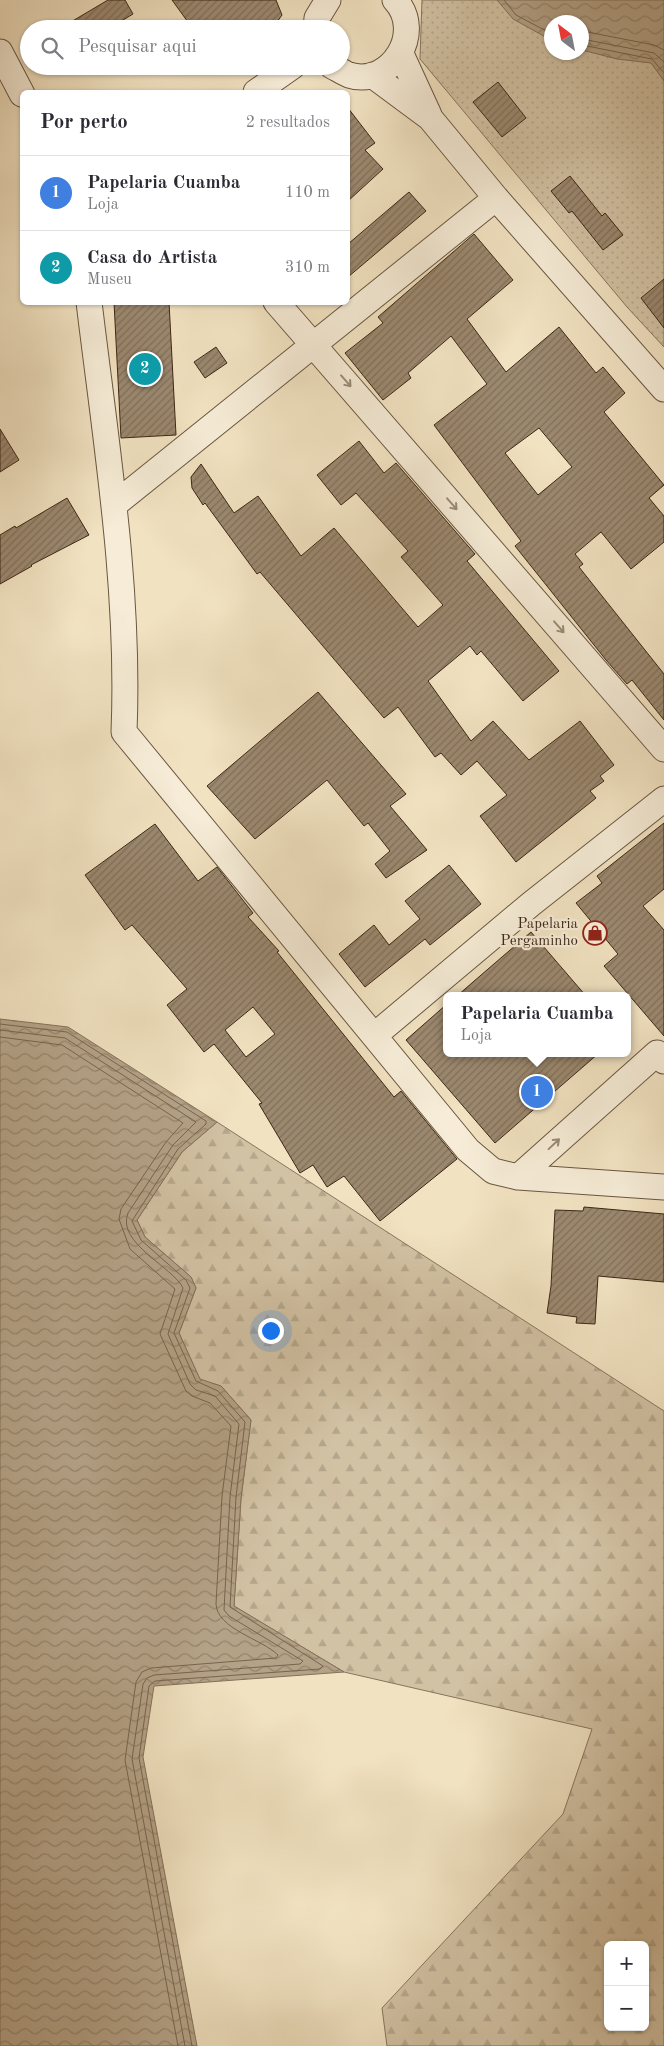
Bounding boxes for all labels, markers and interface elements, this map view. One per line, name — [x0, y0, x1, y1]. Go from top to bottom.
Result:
north arrow — [544, 15, 589, 60]
search box — [20, 20, 350, 75]
icon: search — [38, 34, 66, 62]
text: Pesquisar aqui — [78, 38, 197, 57]
text: Por perto — [40, 112, 128, 133]
text: 2 resultados — [246, 115, 330, 131]
text: Papelaria Cuamba — [87, 174, 240, 193]
text: 1 — [51, 185, 61, 201]
text: 110 m — [285, 185, 330, 201]
text: Loja — [87, 197, 119, 213]
text: Casa do Artista — [87, 249, 217, 268]
text: 2 — [51, 260, 61, 276]
text: 310 m — [285, 260, 330, 276]
text: Museu — [87, 272, 132, 288]
pin: 2 — [129, 350, 161, 388]
one-way arrow — [340, 375, 352, 388]
one-way arrow — [447, 498, 458, 511]
one-way arrow — [553, 621, 564, 634]
place label: Papelaria Pergaminho — [500, 917, 579, 949]
shop icon: Papelaria Pergaminho — [582, 920, 608, 946]
popup — [443, 992, 631, 1057]
text: Papelaria Cuamba — [460, 1005, 614, 1024]
text: Loja — [460, 1028, 492, 1044]
pin: 1 — [521, 1073, 553, 1111]
one-way arrow — [547, 1138, 560, 1150]
your location — [258, 1318, 284, 1344]
map controls — [604, 1941, 649, 2031]
button: + — [604, 1941, 649, 1986]
button: − — [604, 1986, 649, 2031]

